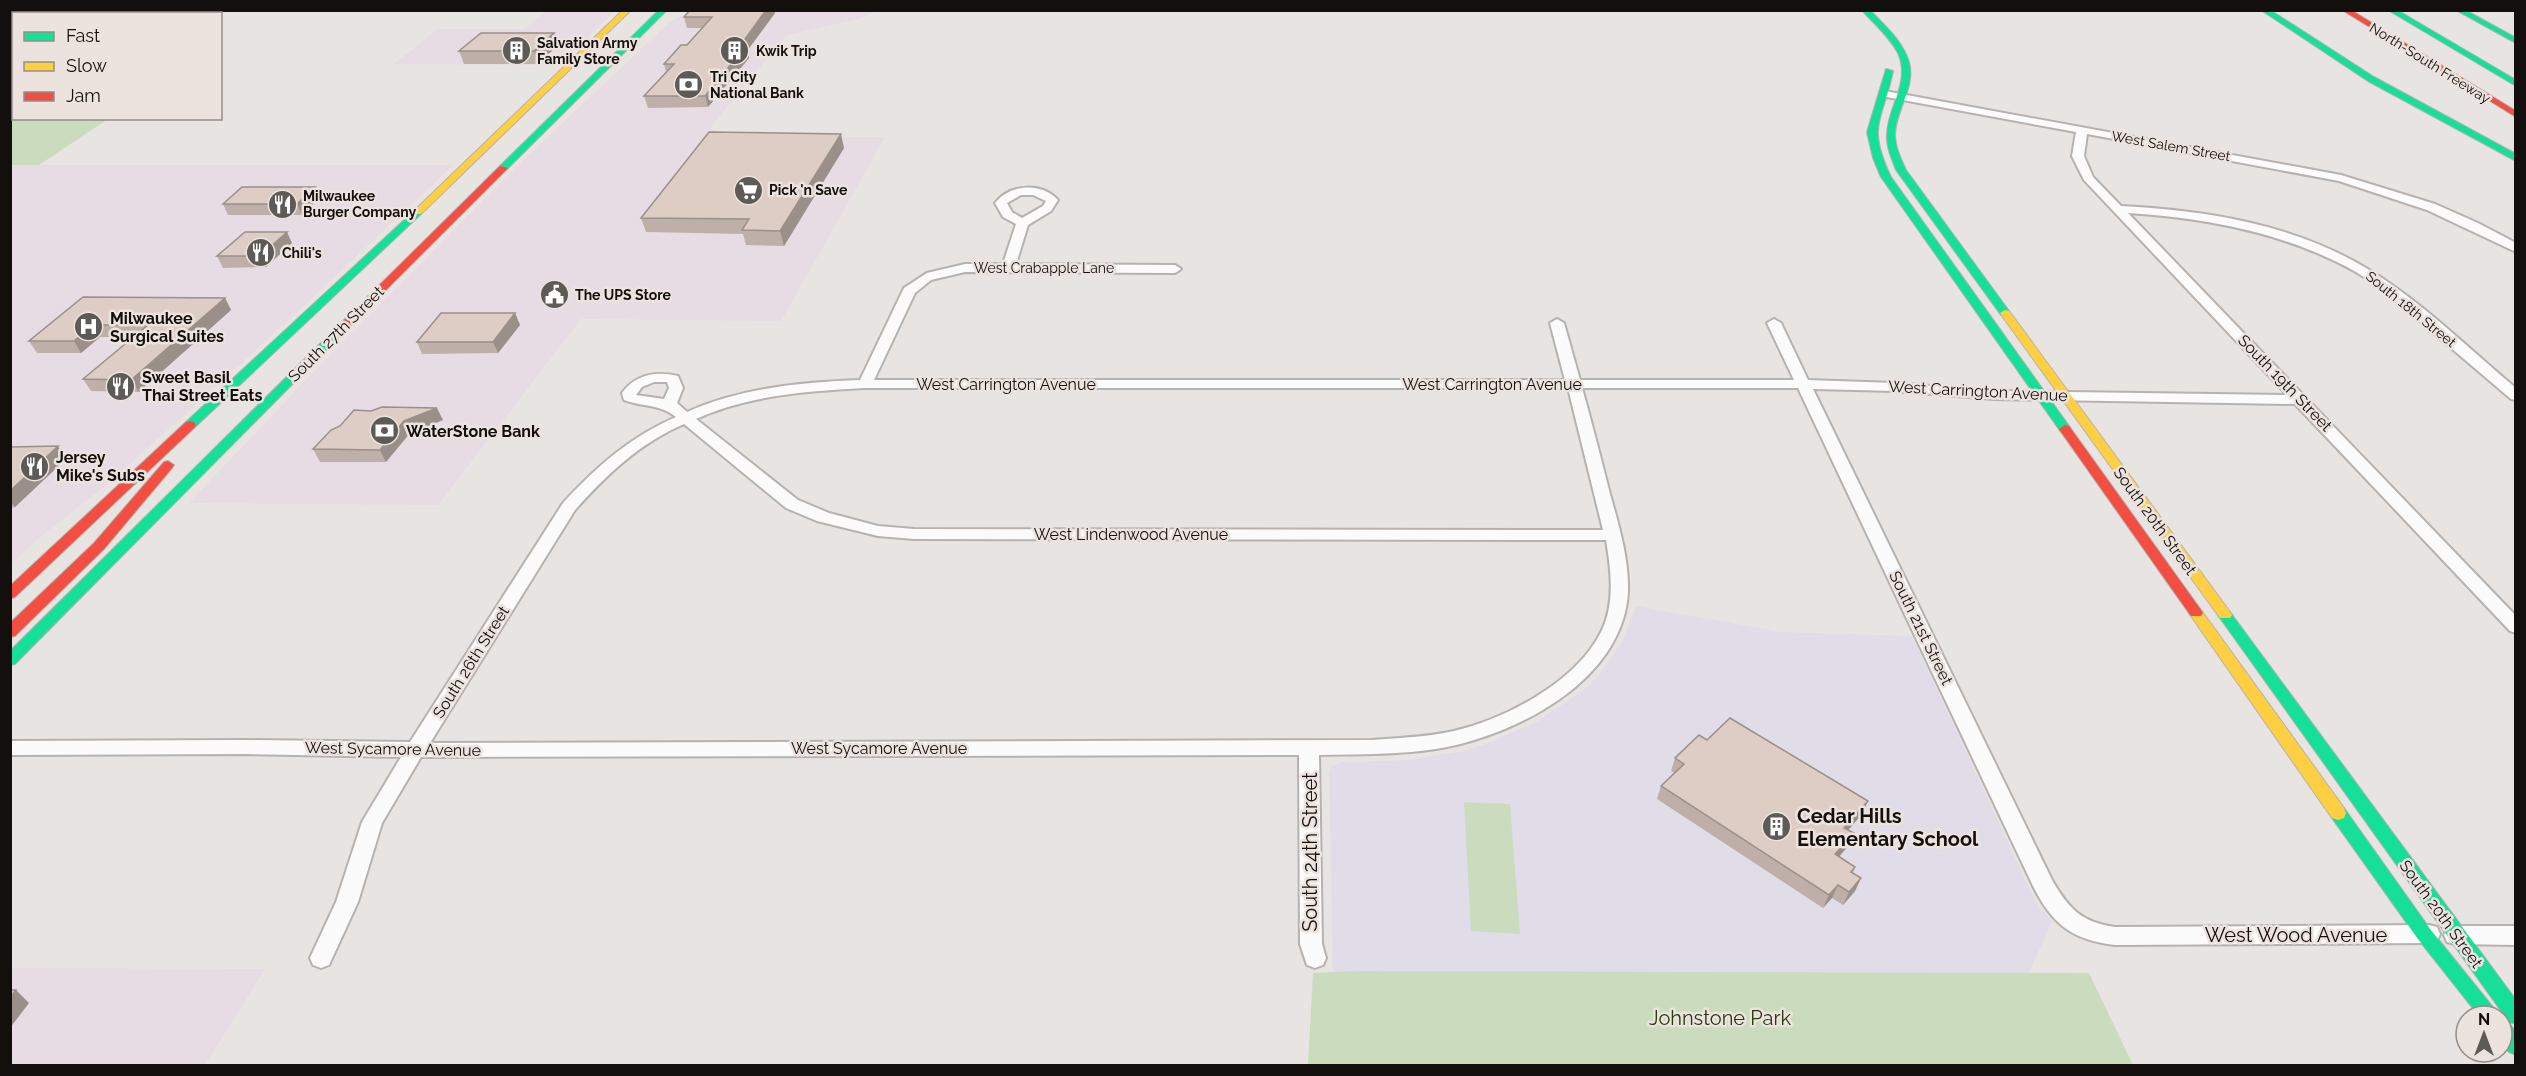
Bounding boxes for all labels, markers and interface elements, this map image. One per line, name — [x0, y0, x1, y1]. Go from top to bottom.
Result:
legend — [12, 12, 222, 120]
street label: North-South Freeway — [2367, 19, 2494, 107]
text: Fast — [66, 25, 100, 46]
building icon: Salvation Army Family Store — [500, 35, 532, 67]
place label: Salvation Army Family Store — [537, 35, 638, 67]
building icon: Kwik Trip — [719, 35, 751, 67]
place label: Kwik Trip — [756, 43, 817, 59]
text: Slow — [66, 55, 107, 76]
bank icon: Tri City National Bank — [673, 69, 705, 101]
place label: Tri City National Bank — [710, 69, 804, 101]
text: Jam — [66, 85, 101, 106]
street label: West Salem Street — [2110, 128, 2232, 164]
supermarket icon: Pick 'n Save — [732, 174, 764, 206]
place label: Pick 'n Save — [769, 182, 848, 198]
restaurant icon: Milwaukee Burger Company — [266, 188, 298, 220]
place label: Milwaukee Burger Company — [303, 188, 417, 220]
restaurant icon: Chili's — [245, 237, 277, 269]
place label: Chili's — [282, 245, 322, 261]
street label: West Crabapple Lane — [974, 260, 1114, 276]
street label: South 18th Street — [2363, 268, 2459, 350]
public building icon: The UPS Store — [538, 279, 570, 311]
street label: South 27th Street — [284, 282, 388, 386]
place label: The UPS Store — [575, 287, 672, 303]
place label: Milwaukee Surgical Suites — [110, 309, 224, 346]
hospital icon: Milwaukee Surgical Suites — [73, 311, 105, 343]
street label: South 19th Street — [2234, 331, 2336, 436]
place label: Sweet Basil Thai Street Eats — [142, 368, 262, 405]
restaurant icon: Sweet Basil Thai Street Eats — [105, 370, 137, 402]
street label: West Carrington Avenue — [916, 375, 1096, 394]
street label: West Carrington Avenue — [1402, 375, 1582, 394]
street label: West Carrington Avenue — [1888, 377, 2068, 405]
bank icon: WaterStone Bank — [369, 415, 401, 447]
place label: WaterStone Bank — [406, 422, 540, 441]
place label: Jersey Mike's Subs — [56, 448, 145, 485]
restaurant icon: Jersey Mike's Subs — [19, 450, 51, 482]
street label: South 20th Street — [2109, 463, 2201, 579]
street label: West Lindenwood Avenue — [1034, 525, 1228, 544]
street label: South 21st Street — [1885, 568, 1957, 689]
street label: South 26th Street — [429, 602, 513, 722]
street label: West Sycamore Avenue — [305, 738, 481, 760]
street label: West Sycamore Avenue — [791, 739, 967, 758]
street label: South 24th Street — [1298, 772, 1322, 932]
place label: Cedar Hills Elementary School — [1797, 804, 1979, 851]
building icon: Cedar Hills Elementary School — [1760, 811, 1792, 843]
street label: South 20th Street — [2395, 856, 2487, 972]
street label: West Wood Avenue — [2205, 923, 2388, 947]
north arrow — [2454, 1004, 2514, 1064]
park label: Johnstone Park — [1649, 1006, 1791, 1030]
text: N — [2478, 1010, 2490, 1029]

